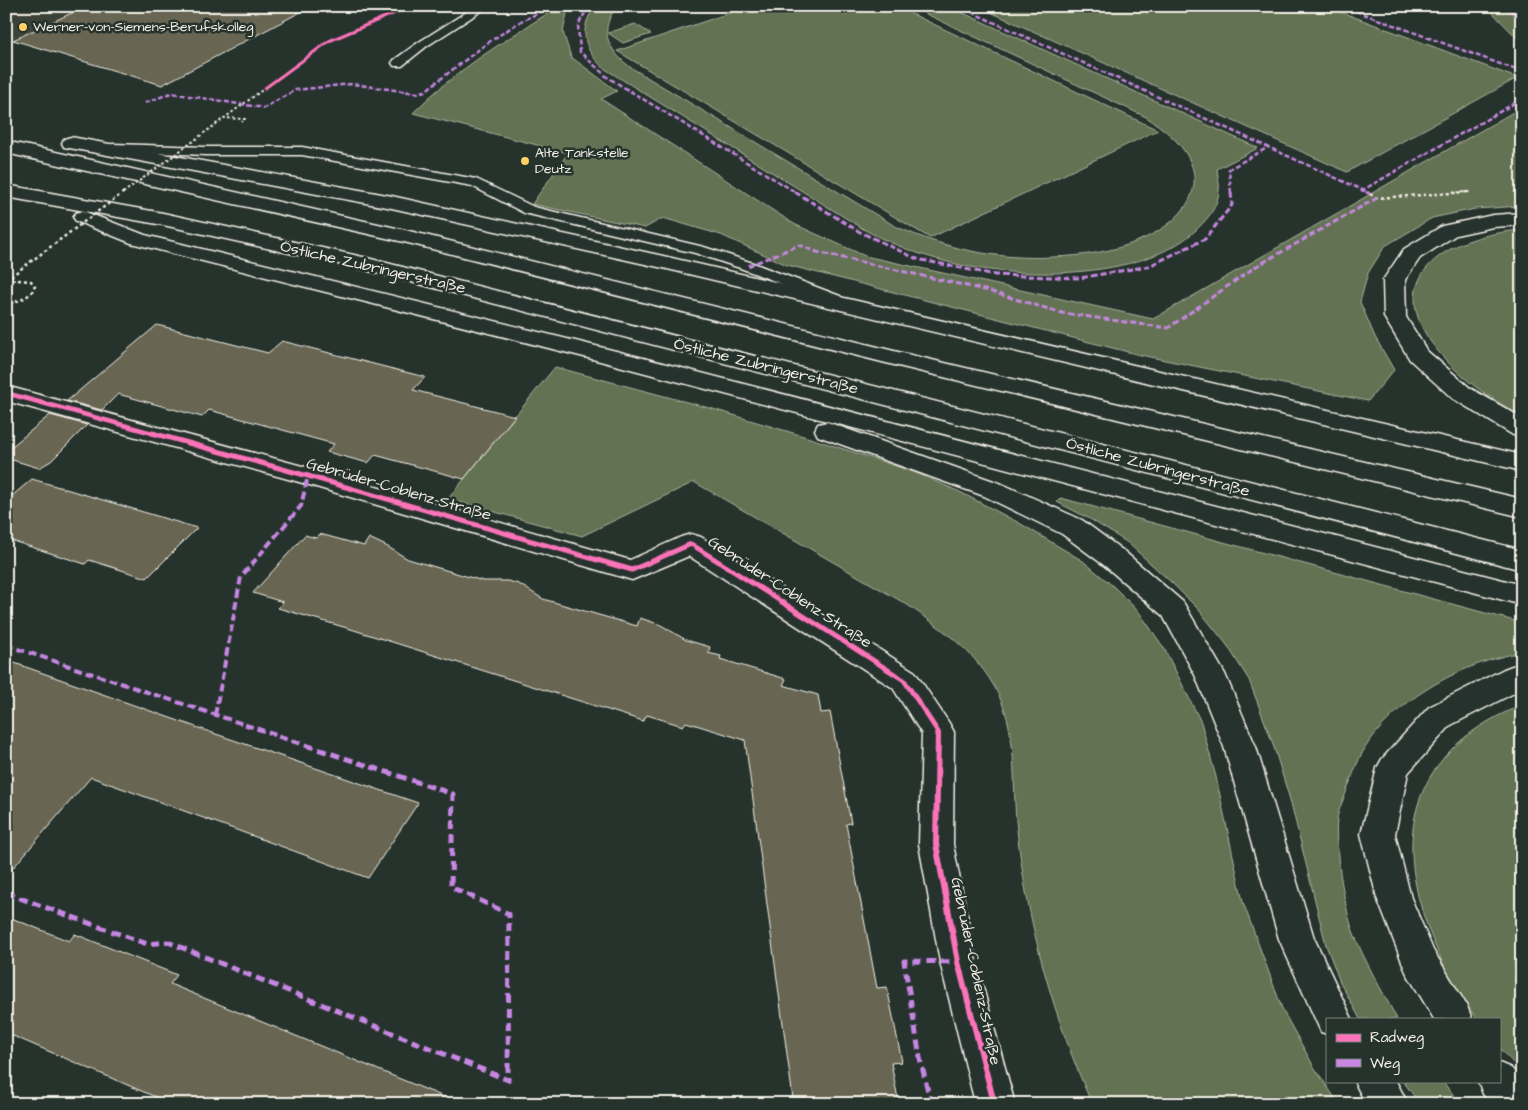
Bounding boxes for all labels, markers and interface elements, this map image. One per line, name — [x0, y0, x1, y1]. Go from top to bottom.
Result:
place label: Werner-von-Siemens-Berufskolleg — [33, 17, 254, 37]
marker: Werner-von-Siemens-Berufskolleg — [17, 21, 29, 33]
place label: Alte Tankstelle Deutz — [535, 143, 629, 179]
marker: Alte Tankstelle Deutz — [519, 155, 531, 167]
street label: Östliche Zubringerstraße — [278, 235, 468, 300]
street label: Östliche Zubringerstraße — [671, 332, 861, 401]
street label: Östliche Zubringerstraße — [1063, 432, 1253, 503]
street label: Gebrüder-Coblenz-Straße — [304, 452, 494, 526]
street label: Gebrüder-Coblenz-Straße — [704, 531, 877, 654]
street label: Gebrüder-Coblenz-Straße — [945, 875, 1007, 1067]
legend — [1326, 1018, 1500, 1082]
text: Radweg — [1370, 1027, 1424, 1049]
text: Weg — [1370, 1053, 1400, 1075]

